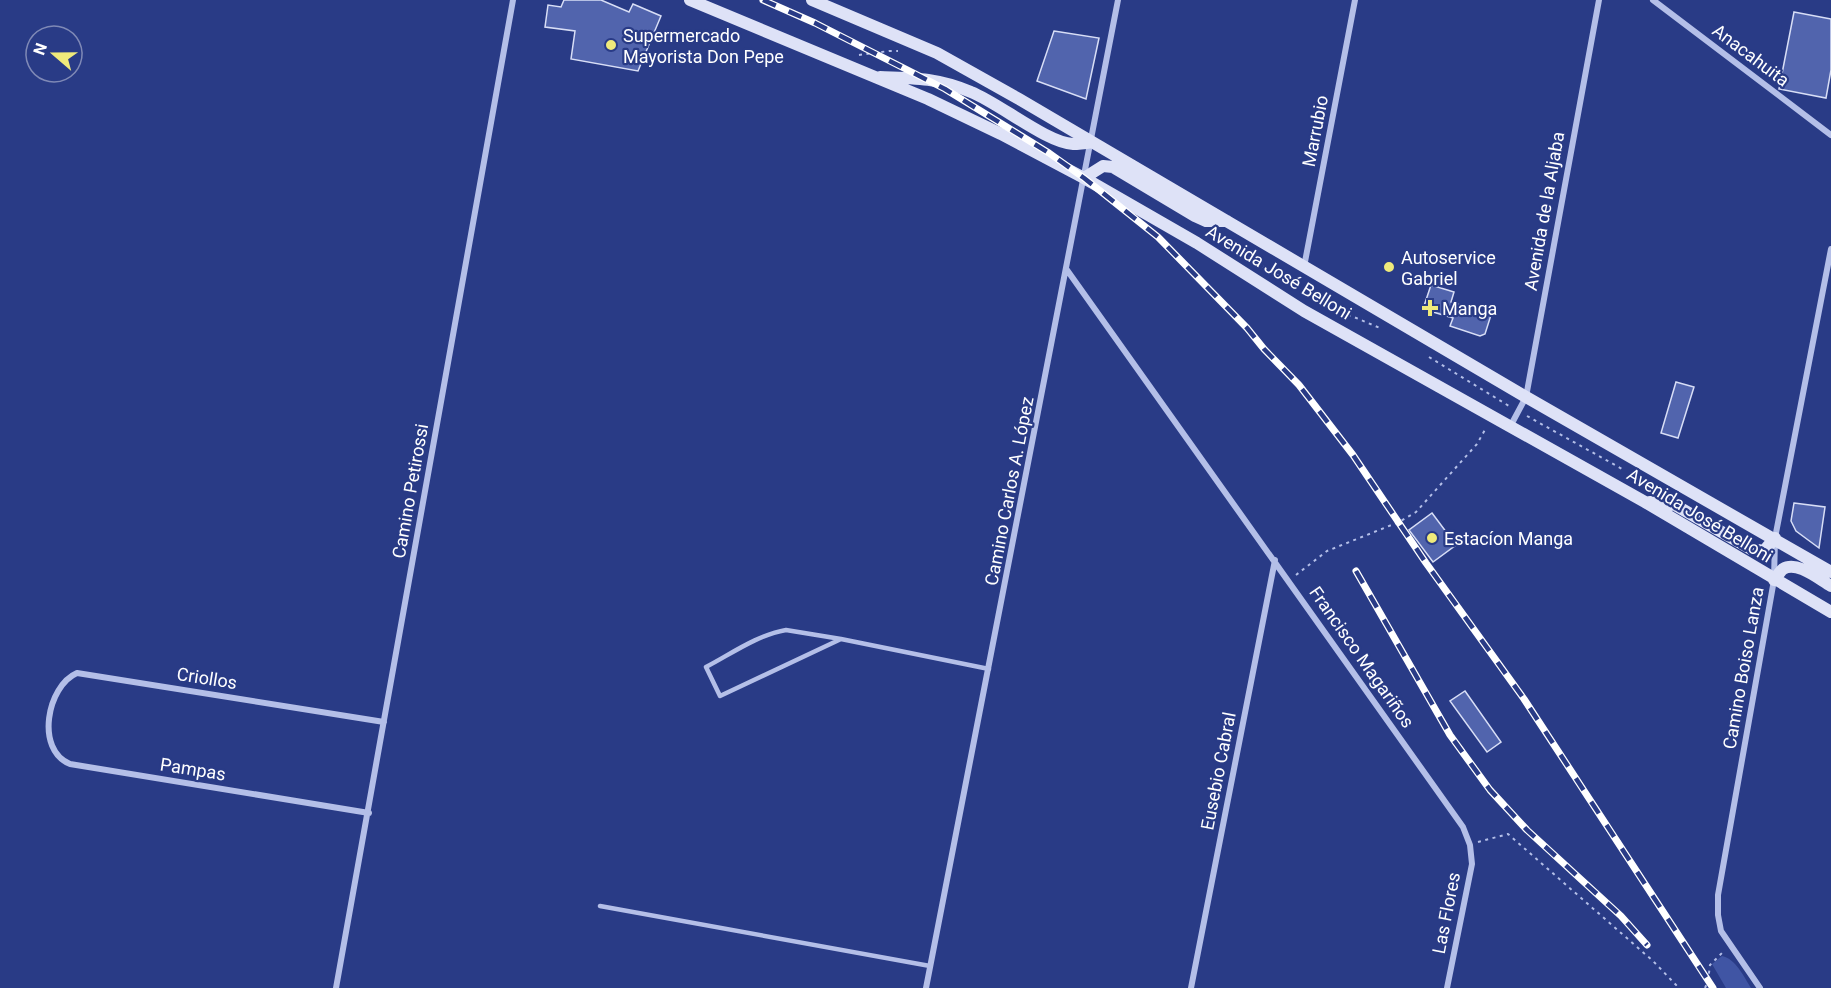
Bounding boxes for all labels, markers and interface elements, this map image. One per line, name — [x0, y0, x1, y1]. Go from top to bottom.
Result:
street label: Anacahuita — [1709, 19, 1793, 91]
north arrow — [24, 24, 84, 84]
place label: Supermercado Mayorista Don Pepe — [623, 25, 784, 67]
marker: Supermercado Mayorista Don Pepe — [604, 38, 618, 52]
text: N — [30, 40, 51, 58]
street label: Marrubio — [1298, 93, 1332, 169]
street label: Avenida de la Aljaba — [1520, 130, 1568, 292]
street label: Avenida José Belloni — [1203, 220, 1355, 324]
place label: Autoservice Gabriel — [1401, 247, 1496, 289]
marker: Autoservice Gabriel — [1382, 260, 1396, 274]
place label: Manga — [1442, 298, 1497, 319]
marker: Manga — [1423, 301, 1437, 315]
street label: Camino Carlos A. López — [980, 395, 1038, 587]
street label: Camino Petirossi — [388, 422, 432, 560]
street label: Avenida José Belloni — [1624, 463, 1776, 567]
place label: Estacíon Manga — [1444, 528, 1573, 549]
marker: Estacíon Manga — [1425, 531, 1439, 545]
street label: Francisco Magariños — [1305, 582, 1419, 732]
street label: Camino Boiso Lanza — [1718, 585, 1768, 751]
street label: Criollos — [175, 663, 239, 693]
street label: Eusebio Cabral — [1196, 710, 1240, 832]
street label: Pampas — [159, 753, 227, 785]
street label: Las Flores — [1428, 870, 1464, 956]

